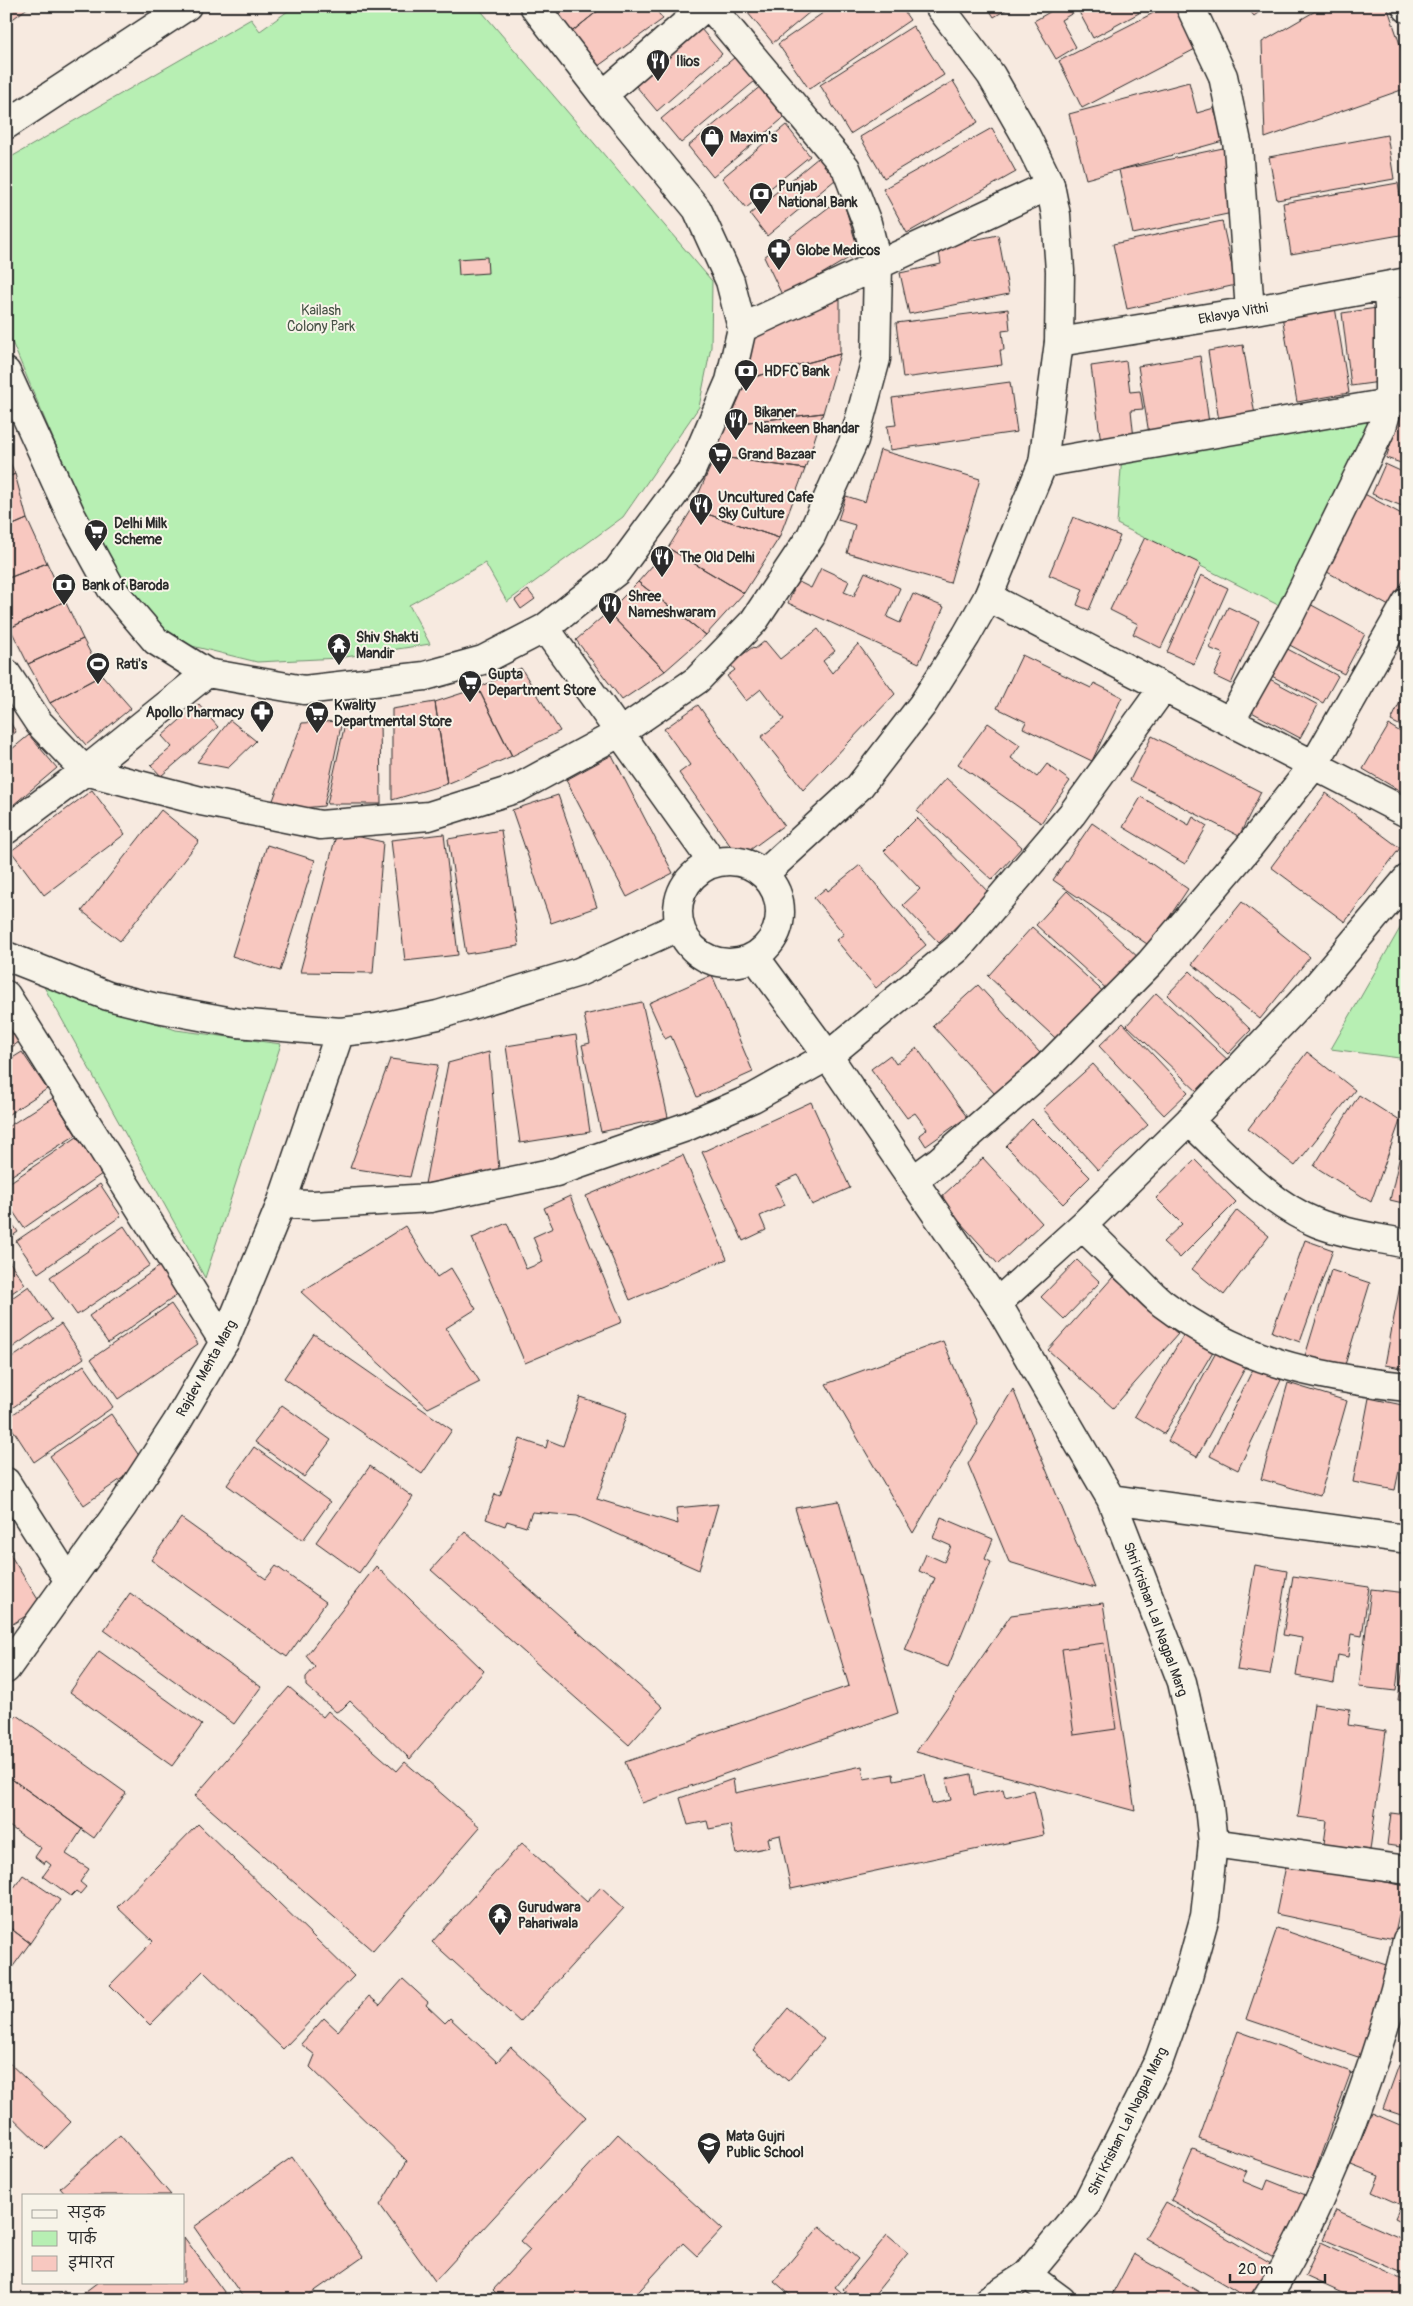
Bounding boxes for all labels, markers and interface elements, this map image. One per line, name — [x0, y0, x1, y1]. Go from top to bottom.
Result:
restaurant icon: Ilios — [645, 48, 671, 82]
place label: Ilios — [676, 53, 700, 70]
shop icon: Maxim's — [699, 124, 725, 158]
place label: Maxim's — [730, 129, 778, 146]
place label: Punjab National Bank — [778, 178, 858, 211]
bank icon: Punjab National Bank — [748, 181, 774, 215]
pharmacy icon: Globe Medicos — [766, 237, 792, 271]
place label: Globe Medicos — [796, 242, 881, 259]
street label: Eklavya Vithi — [1197, 299, 1270, 328]
park label: Kailash Colony Park — [287, 302, 355, 335]
bank icon: HDFC Bank — [733, 358, 759, 392]
place label: HDFC Bank — [764, 363, 830, 380]
place label: Bikaner Namkeen Bhandar — [754, 404, 861, 437]
restaurant icon: Bikaner Namkeen Bhandar — [723, 407, 749, 441]
supermarket icon: Grand Bazaar — [707, 441, 733, 475]
place label: Grand Bazaar — [738, 446, 817, 463]
place label: Uncultured Cafe Sky Culture — [718, 489, 815, 522]
restaurant icon: Uncultured Cafe Sky Culture — [688, 492, 714, 526]
place label: Delhi Milk Scheme — [114, 515, 167, 548]
supermarket icon: Delhi Milk Scheme — [83, 518, 109, 552]
restaurant icon: The Old Delhi — [649, 544, 675, 578]
place label: The Old Delhi — [679, 549, 755, 566]
bank icon: Bank of Baroda — [51, 572, 77, 606]
place label: Bank of Baroda — [82, 577, 170, 594]
place label: Shree Nameshwaram — [628, 588, 717, 621]
restaurant icon: Shree Nameshwaram — [597, 591, 623, 625]
place label: Shiv Shakti Mandir — [356, 629, 419, 662]
temple icon: Shiv Shakti Mandir — [326, 632, 352, 666]
sports icon: Rati's — [85, 651, 111, 685]
place label: Rati's — [116, 656, 148, 673]
place label: Gupta Department Store — [488, 666, 597, 699]
supermarket icon: Gupta Department Store — [457, 669, 483, 703]
place label: Kwality Departmental Store — [334, 697, 453, 730]
pharmacy icon: Apollo Pharmacy — [249, 699, 275, 733]
supermarket icon: Kwality Departmental Store — [304, 700, 330, 734]
place label: Apollo Pharmacy — [146, 704, 244, 721]
street label: Rajdev Mehta Marg — [173, 1317, 240, 1420]
street label: Shri Krishan Lal Nagpal Marg — [1120, 1540, 1191, 1699]
place label: Gurudwara Pahariwala — [518, 1899, 581, 1932]
temple icon: Gurudwara Pahariwala — [487, 1902, 513, 1936]
street label: Shri Krishan Lal Nagpal Marg — [1084, 2044, 1171, 2198]
place label: Mata Gujri Public School — [726, 2128, 804, 2161]
school or university icon: Mata Gujri Public School — [696, 2131, 722, 2165]
legend — [22, 2194, 185, 2284]
text: सड़क — [67, 2204, 106, 2223]
text: पार्क — [67, 2227, 98, 2249]
scale bar — [1230, 2251, 1326, 2283]
text: इमारत — [68, 2254, 115, 2273]
text: 20 m — [1238, 2260, 1273, 2279]

